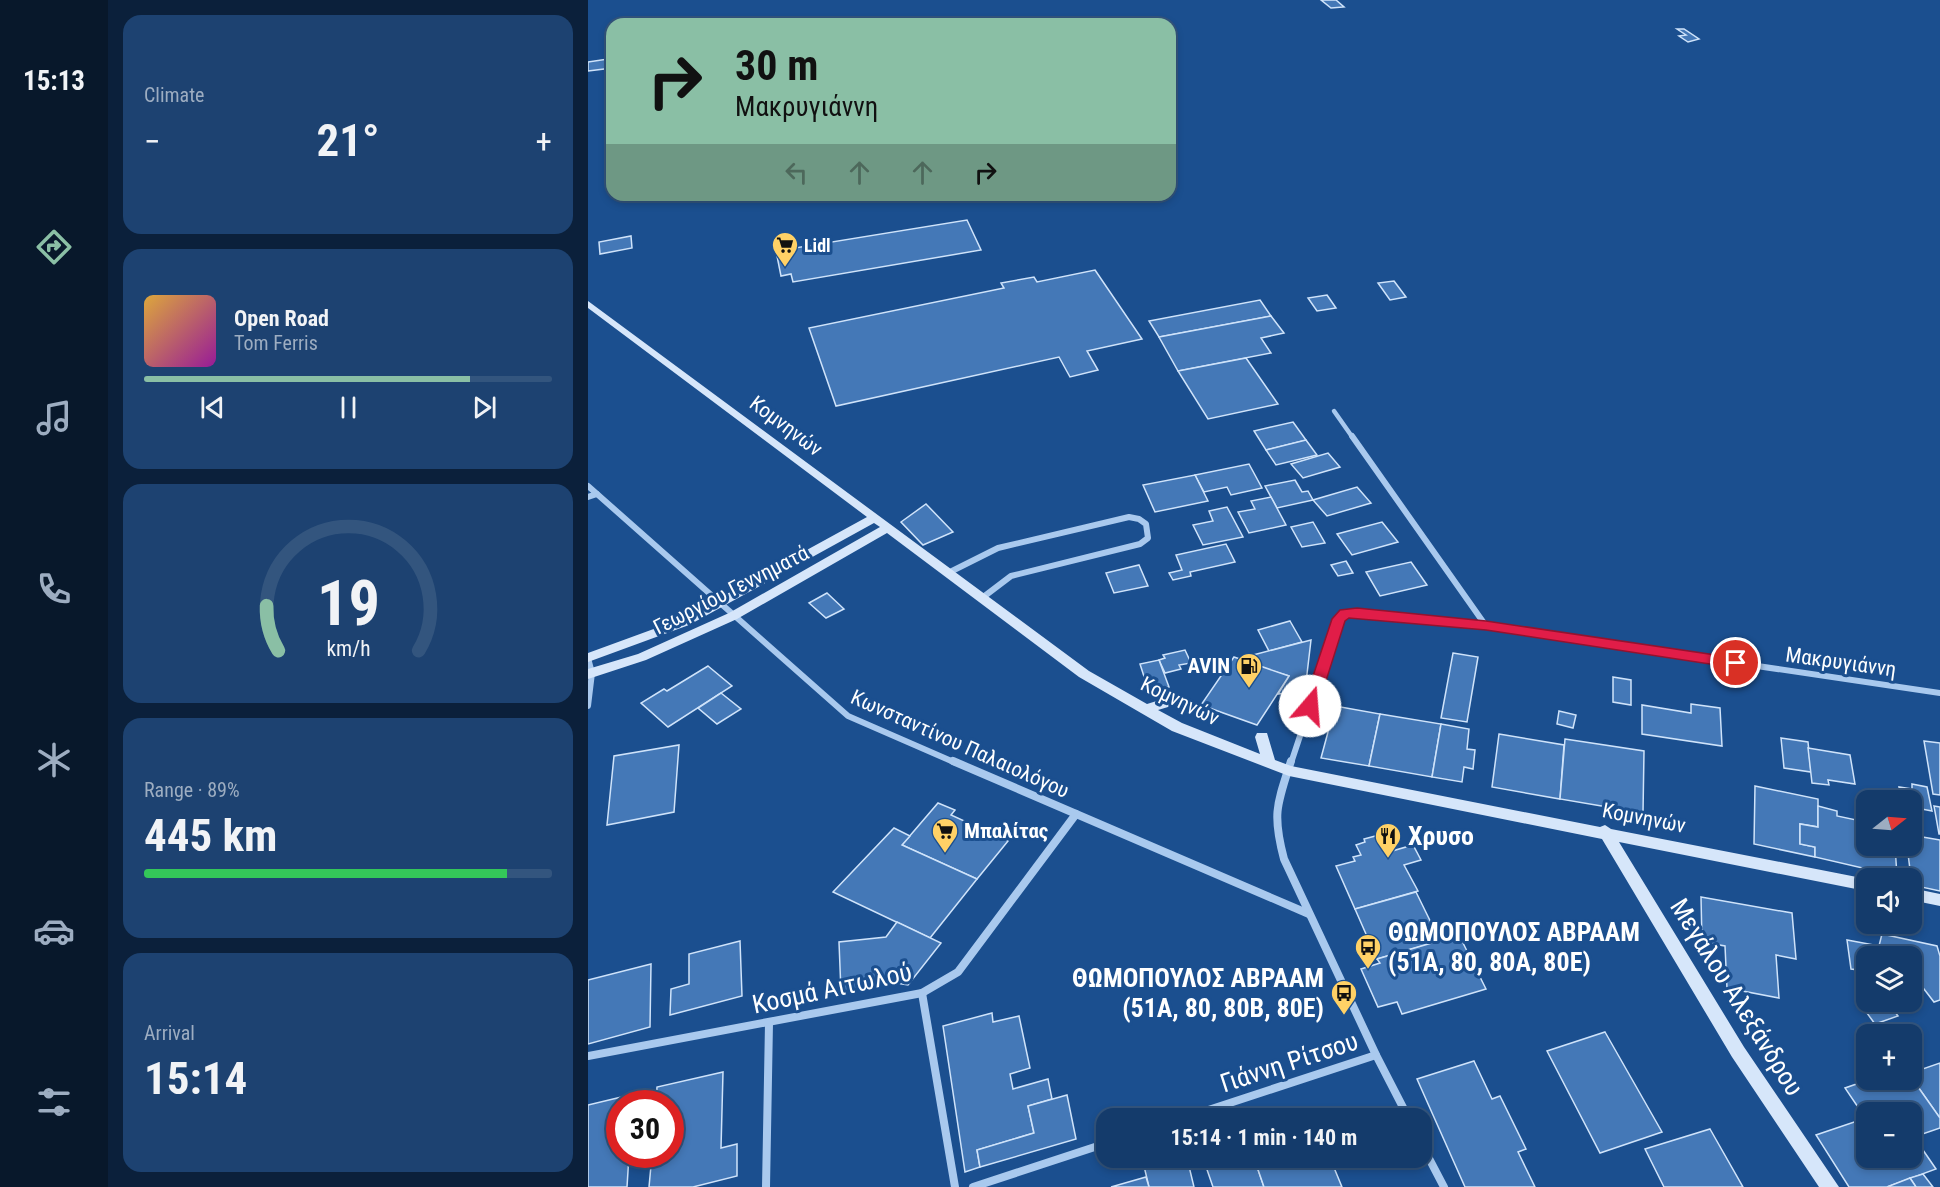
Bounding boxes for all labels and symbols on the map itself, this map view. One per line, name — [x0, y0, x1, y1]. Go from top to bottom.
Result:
supermarket icon: Lidl — [770, 230, 800, 268]
place label: Lidl — [804, 235, 831, 256]
street label: Κομνηνών — [745, 391, 827, 461]
street label: Γεωργίου Γεννηματά — [649, 540, 813, 639]
pin — [1710, 637, 1761, 688]
street label: Μακρυγιάννη — [1784, 642, 1898, 682]
fuel station icon: AVIN — [1234, 651, 1264, 689]
place label: AVIN — [1188, 654, 1230, 678]
street label: Κομνηνών — [1137, 672, 1223, 730]
position arrow — [1278, 674, 1342, 738]
street label: Κωνσταντίνου Παλαιολόγου — [847, 685, 1073, 803]
north arrow — [1856, 790, 1922, 856]
street label: Κομνηνών — [1600, 798, 1688, 838]
supermarket icon: Μπαλίτας — [930, 816, 960, 854]
place label: Μπαλίτας — [964, 819, 1048, 843]
restaurant icon: Χρυσο — [1373, 821, 1403, 859]
place label: Χρυσο — [1408, 821, 1474, 851]
street label: Μεγάλου Αλεξάνδρου — [1664, 893, 1810, 1101]
place label: ΘΩΜΟΠΟΥΛΟΣ ΑΒΡΑΑΜ (51Α, 80, 80Α, 80Ε) — [1388, 917, 1640, 977]
bus stop icon: ΘΩΜΟΠΟΥΛΟΣ ΑΒΡΑΑΜ (51Α, 80, 80Α, 80Ε) — [1353, 932, 1383, 970]
street label: Κοσμά Αιτωλού — [749, 956, 915, 1020]
place label: ΘΩΜΟΠΟΥΛΟΣ ΑΒΡΑΑΜ (51Α, 80, 80Β, 80Ε) — [1072, 963, 1324, 1023]
bus stop icon: ΘΩΜΟΠΟΥΛΟΣ ΑΒΡΑΑΜ (51Α, 80, 80Β, 80Ε) — [1329, 978, 1359, 1016]
street label: Γιάννη Ρίτσου — [1216, 1026, 1362, 1098]
speed limit sign: 30 — [606, 1090, 684, 1168]

